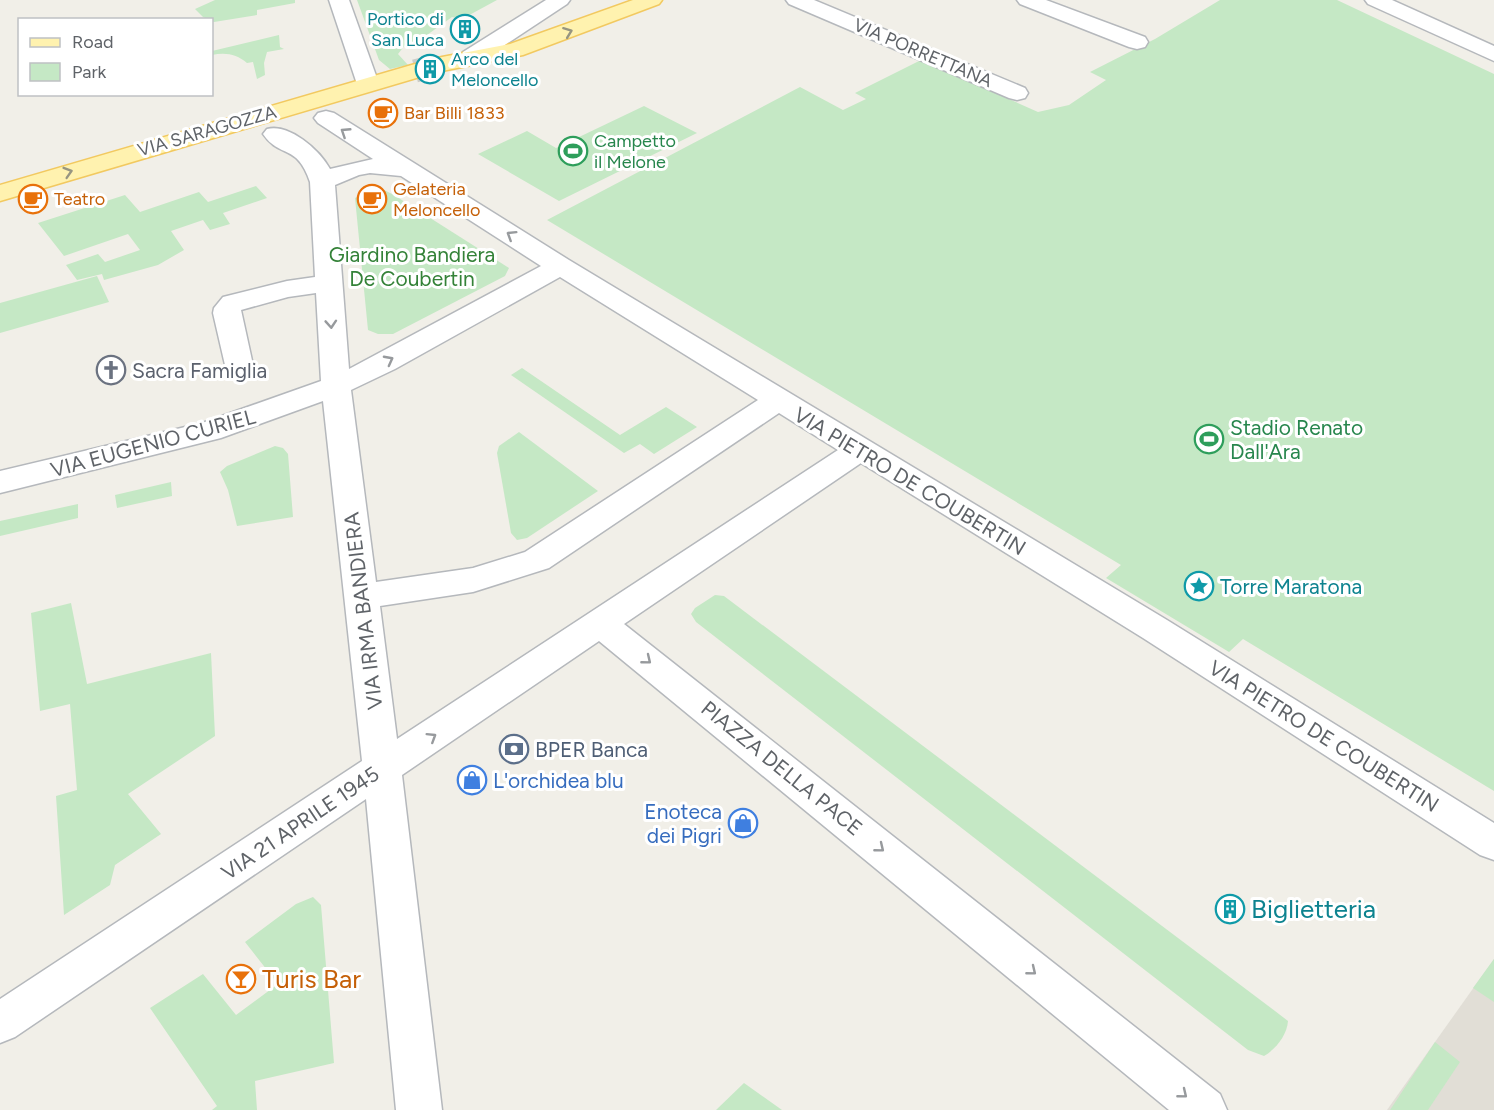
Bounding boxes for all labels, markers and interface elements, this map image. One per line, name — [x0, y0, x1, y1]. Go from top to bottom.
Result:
place label: Portico di San Luca — [367, 8, 444, 51]
building icon: Portico di San Luca — [449, 13, 481, 45]
street label: VIA PORRETTANA — [850, 14, 996, 92]
legend — [18, 18, 213, 96]
one-way arrow — [562, 26, 572, 39]
text: Road — [72, 31, 113, 53]
place label: Arco del Meloncello — [451, 48, 538, 91]
building icon: Arco del Meloncello — [414, 53, 446, 85]
text: Park — [72, 61, 107, 83]
cafe icon: Bar Billi 1833 — [367, 97, 399, 129]
street label: VIA SARAGOZZA — [135, 101, 279, 161]
place label: Bar Billi 1833 — [404, 102, 505, 124]
one-way arrow — [341, 128, 352, 139]
place label: Campetto il Melone — [594, 130, 676, 173]
sports icon: Campetto il Melone — [557, 135, 589, 167]
one-way arrow — [62, 167, 73, 179]
place label: Gelateria Meloncello — [393, 178, 480, 221]
cafe icon: Teatro — [17, 183, 49, 215]
cafe icon: Gelateria Meloncello — [356, 183, 388, 215]
place label: Teatro — [54, 188, 105, 210]
one-way arrow — [507, 231, 517, 243]
park label: Giardino Bandiera De Coubertin — [329, 242, 495, 291]
one-way arrow — [325, 319, 338, 328]
church icon: Sacra Famiglia — [95, 354, 127, 386]
one-way arrow — [383, 356, 393, 367]
place label: Sacra Famiglia — [132, 358, 267, 383]
street label: VIA PIETRO DE COUBERTIN — [789, 402, 1031, 560]
street label: VIA EUGENIO CURIEL — [48, 404, 258, 482]
place label: Stadio Renato Dall'Ara — [1230, 415, 1363, 464]
sports icon: Stadio Renato Dall'Ara — [1193, 423, 1225, 455]
street label: VIA IRMA BANDIERA — [338, 511, 388, 711]
place icon: Torre Maratona — [1183, 570, 1215, 602]
place label: Torre Maratona — [1220, 574, 1362, 599]
one-way arrow — [640, 652, 651, 663]
street label: VIA PIETRO DE COUBERTIN — [1204, 655, 1444, 817]
street label: PIAZZA DELLA PACE — [696, 695, 868, 841]
one-way arrow — [425, 733, 436, 744]
bank icon: BPER Banca — [498, 733, 530, 765]
place label: BPER Banca — [535, 737, 648, 762]
street label: VIA 21 APRILE 1945 — [216, 761, 384, 885]
shop icon: L'orchidea blu — [456, 764, 488, 796]
place label: L'orchidea blu — [493, 768, 624, 793]
place label: Enoteca dei Pigri — [644, 799, 722, 848]
shop icon: Enoteca dei Pigri — [727, 807, 759, 839]
one-way arrow — [873, 841, 884, 852]
building icon: Biglietteria — [1214, 893, 1246, 925]
place label: Biglietteria — [1251, 893, 1376, 925]
bar icon: Turis Bar — [225, 963, 257, 995]
place label: Turis Bar — [262, 963, 361, 995]
one-way arrow — [1025, 964, 1036, 975]
one-way arrow — [1177, 1086, 1188, 1097]

